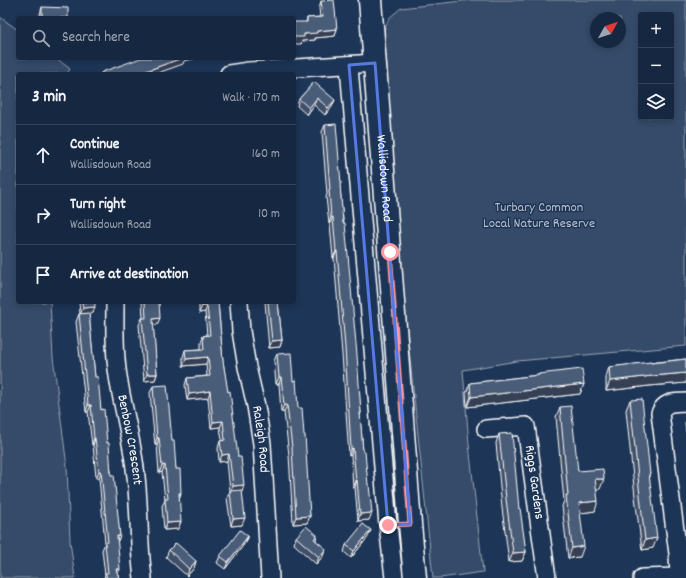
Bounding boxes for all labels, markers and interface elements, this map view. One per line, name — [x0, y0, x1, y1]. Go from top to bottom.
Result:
north arrow — [590, 12, 626, 48]
map controls — [638, 12, 674, 120]
button: + — [638, 12, 674, 48]
search box — [16, 16, 296, 60]
icon: search — [30, 27, 52, 49]
text: Search here — [62, 27, 130, 49]
button: − — [638, 48, 674, 84]
button: layers — [638, 84, 674, 120]
text: 3 min — [32, 86, 66, 110]
text: Walk · 170 m — [222, 89, 280, 108]
text: Continue — [70, 134, 119, 156]
street label: Wallisdown Road — [370, 134, 397, 223]
icon: ahead — [32, 144, 54, 166]
text: 160 m — [252, 145, 280, 164]
text: Wallisdown Road — [70, 156, 151, 175]
text: Turn right — [70, 194, 126, 216]
park label: Turbary Common Local Nature Reserve — [483, 198, 595, 234]
icon: right — [32, 204, 54, 226]
text: 10 m — [258, 205, 280, 224]
text: Wallisdown Road — [70, 216, 151, 235]
route start — [381, 243, 399, 261]
icon: arrive — [32, 264, 54, 286]
text: Arrive at destination — [70, 264, 188, 286]
street label: Benbow Crescent — [111, 393, 147, 486]
street label: Raleigh Road — [246, 404, 274, 473]
street label: Riggs Gardens — [519, 444, 549, 521]
route end — [379, 516, 397, 534]

